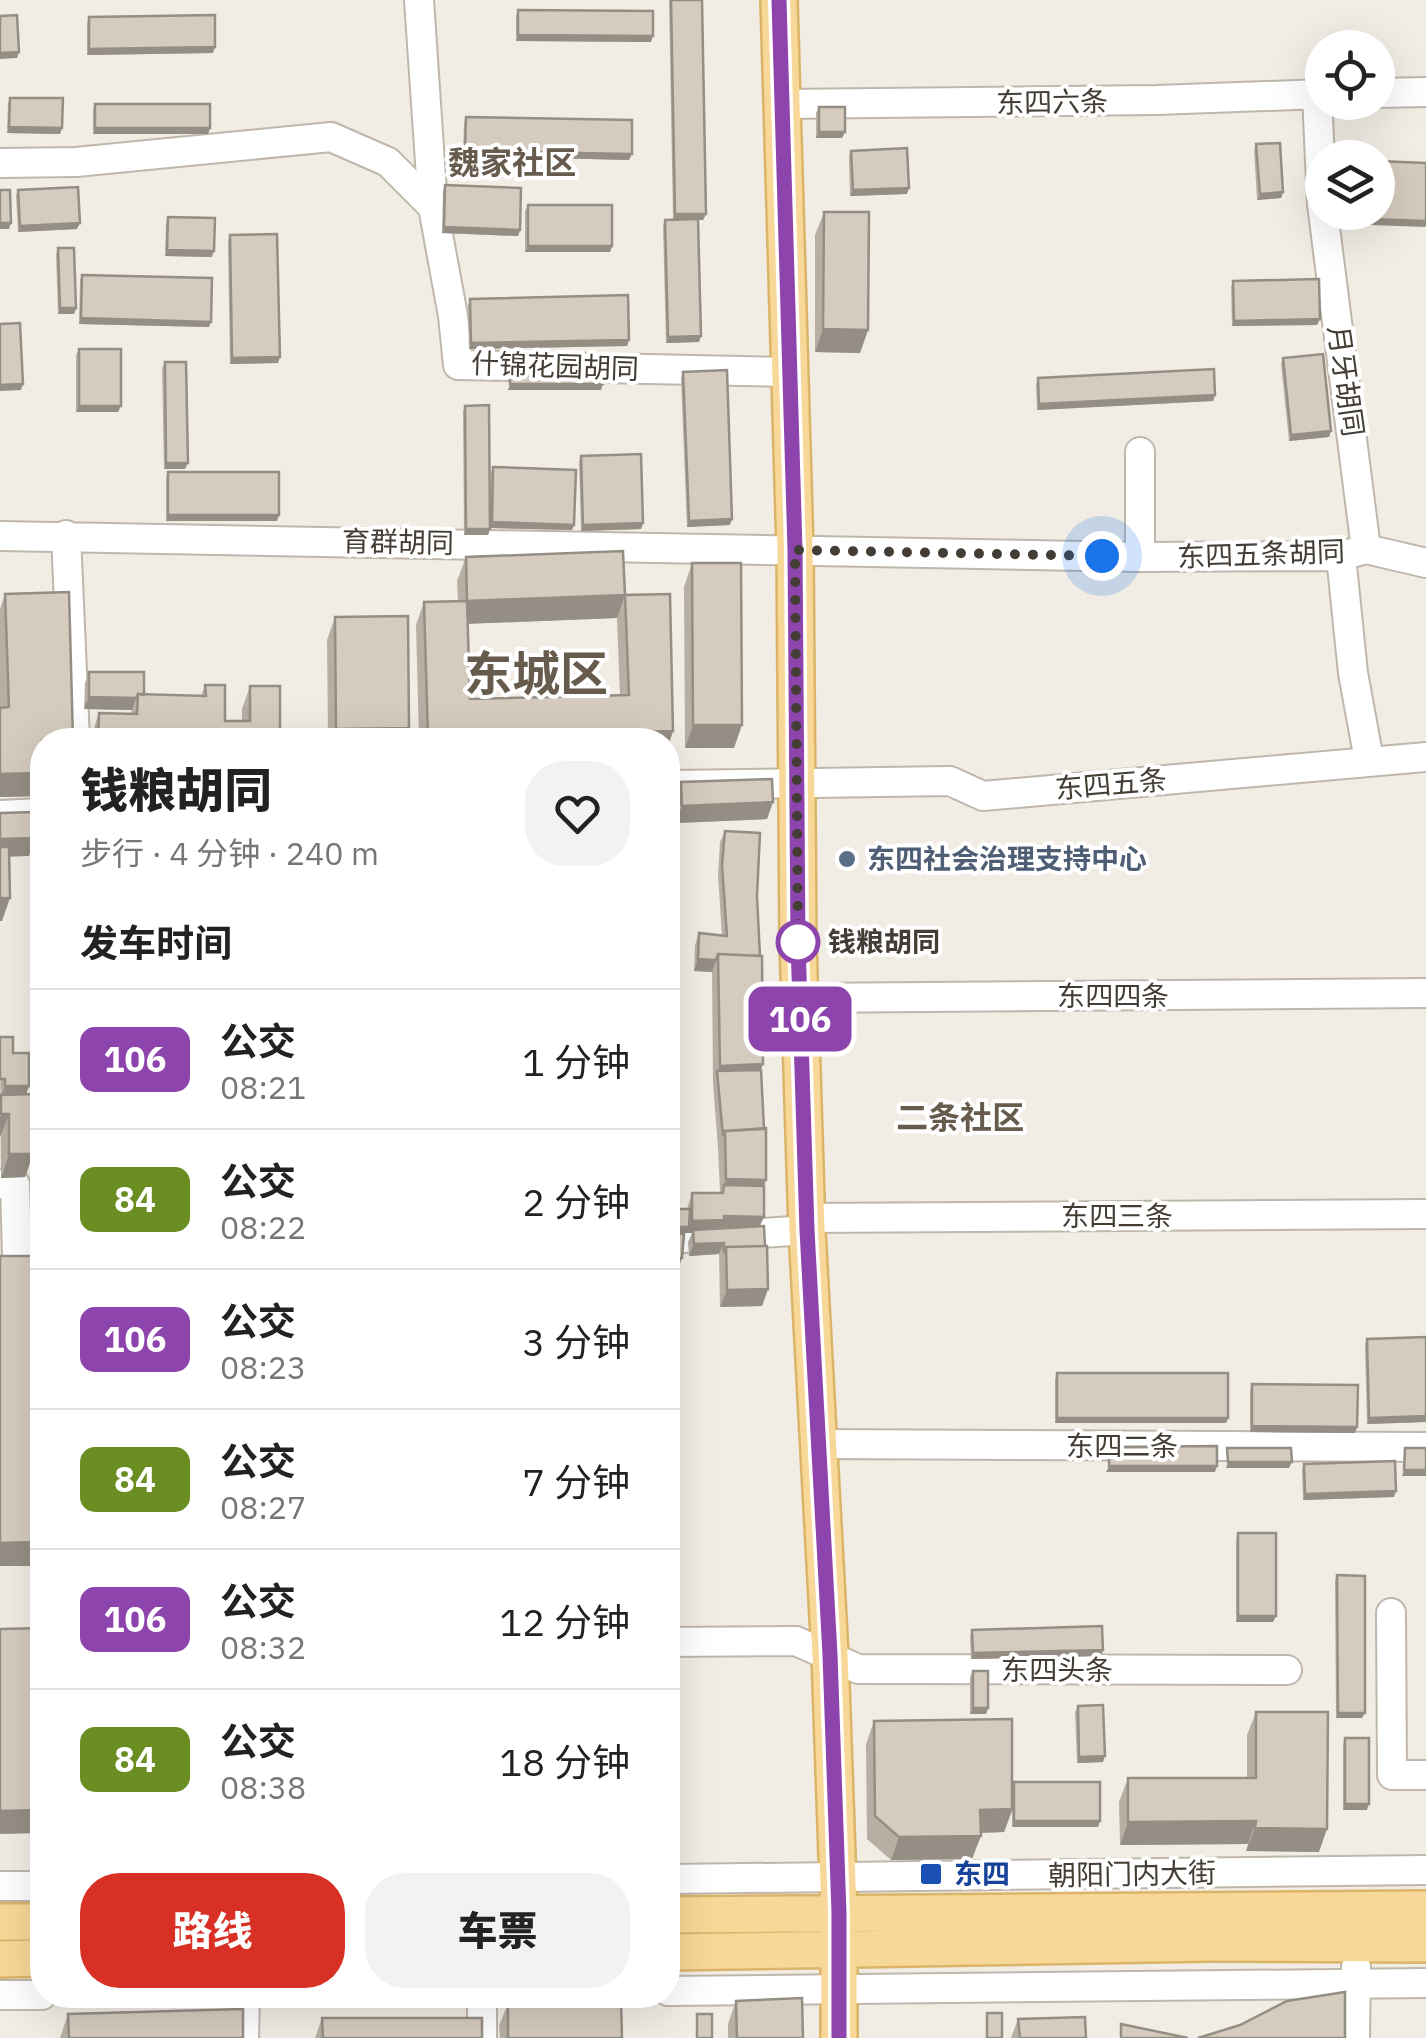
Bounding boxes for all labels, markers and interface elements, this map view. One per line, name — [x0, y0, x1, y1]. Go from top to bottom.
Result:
map controls — [1305, 30, 1395, 230]
button: locate — [1305, 30, 1395, 120]
street label: 东四六条 — [996, 82, 1108, 121]
button: layers — [1305, 140, 1395, 230]
district label: 魏家社区 — [448, 141, 576, 183]
street label: 月牙胡同 — [1320, 323, 1373, 439]
street label: 什锦花园胡同 — [470, 344, 640, 387]
street label: 育群胡同 — [342, 522, 454, 561]
your location — [1077, 531, 1127, 581]
street label: 东四五条胡同 — [1176, 532, 1346, 575]
district label: 东城区 — [464, 642, 608, 704]
text: 钱粮胡同 — [80, 759, 272, 821]
street label: 东四五条 — [1054, 760, 1168, 807]
button: heart — [525, 761, 630, 866]
text: 步行 · 4 分钟 · 240 m — [80, 832, 379, 874]
place label: 东四社会治理支持中心 — [867, 840, 1147, 877]
marker: 东四社会治理支持中心 — [836, 848, 858, 870]
text: 发车时间 — [80, 918, 232, 967]
marker: 钱粮胡同 — [777, 921, 819, 963]
place label: 钱粮胡同 — [828, 923, 940, 960]
street label: 东四四条 — [1057, 977, 1169, 1014]
line badge: 106 — [742, 986, 858, 1052]
text: 106 — [768, 996, 832, 1042]
text: 公交 — [220, 1016, 296, 1065]
text: 106 — [103, 1036, 167, 1082]
text: 1 分钟 — [522, 1037, 630, 1086]
text: 08:21 — [220, 1066, 306, 1108]
district label: 二条社区 — [896, 1096, 1024, 1138]
text: 公交 — [220, 1156, 296, 1205]
text: 84 — [114, 1176, 156, 1222]
text: 2 分钟 — [522, 1177, 630, 1226]
street label: 东四三条 — [1061, 1197, 1173, 1234]
text: 08:22 — [220, 1206, 306, 1248]
text: 公交 — [220, 1296, 296, 1345]
text: 106 — [103, 1316, 167, 1362]
text: 3 分钟 — [522, 1317, 630, 1366]
text: 08:23 — [220, 1346, 306, 1388]
street label: 东四二条 — [1066, 1427, 1178, 1464]
text: 公交 — [220, 1436, 296, 1485]
text: 84 — [114, 1456, 156, 1502]
text: 7 分钟 — [522, 1457, 630, 1506]
text: 08:27 — [220, 1486, 306, 1528]
text: 公交 — [220, 1576, 296, 1625]
text: 106 — [103, 1596, 167, 1642]
text: 12 分钟 — [499, 1597, 630, 1646]
text: 08:32 — [220, 1626, 306, 1668]
street label: 东四头条 — [1001, 1651, 1113, 1688]
text: 公交 — [220, 1716, 296, 1765]
text: 84 — [114, 1736, 156, 1782]
text: 18 分钟 — [499, 1737, 630, 1786]
text: 08:38 — [220, 1766, 306, 1808]
street label: 朝阳门内大街 — [1048, 1854, 1216, 1893]
place label: 东四 — [954, 1855, 1010, 1892]
marker: 东四 — [918, 1861, 944, 1887]
button: 路线 — [80, 1873, 345, 1988]
button: 车票 — [365, 1873, 630, 1988]

